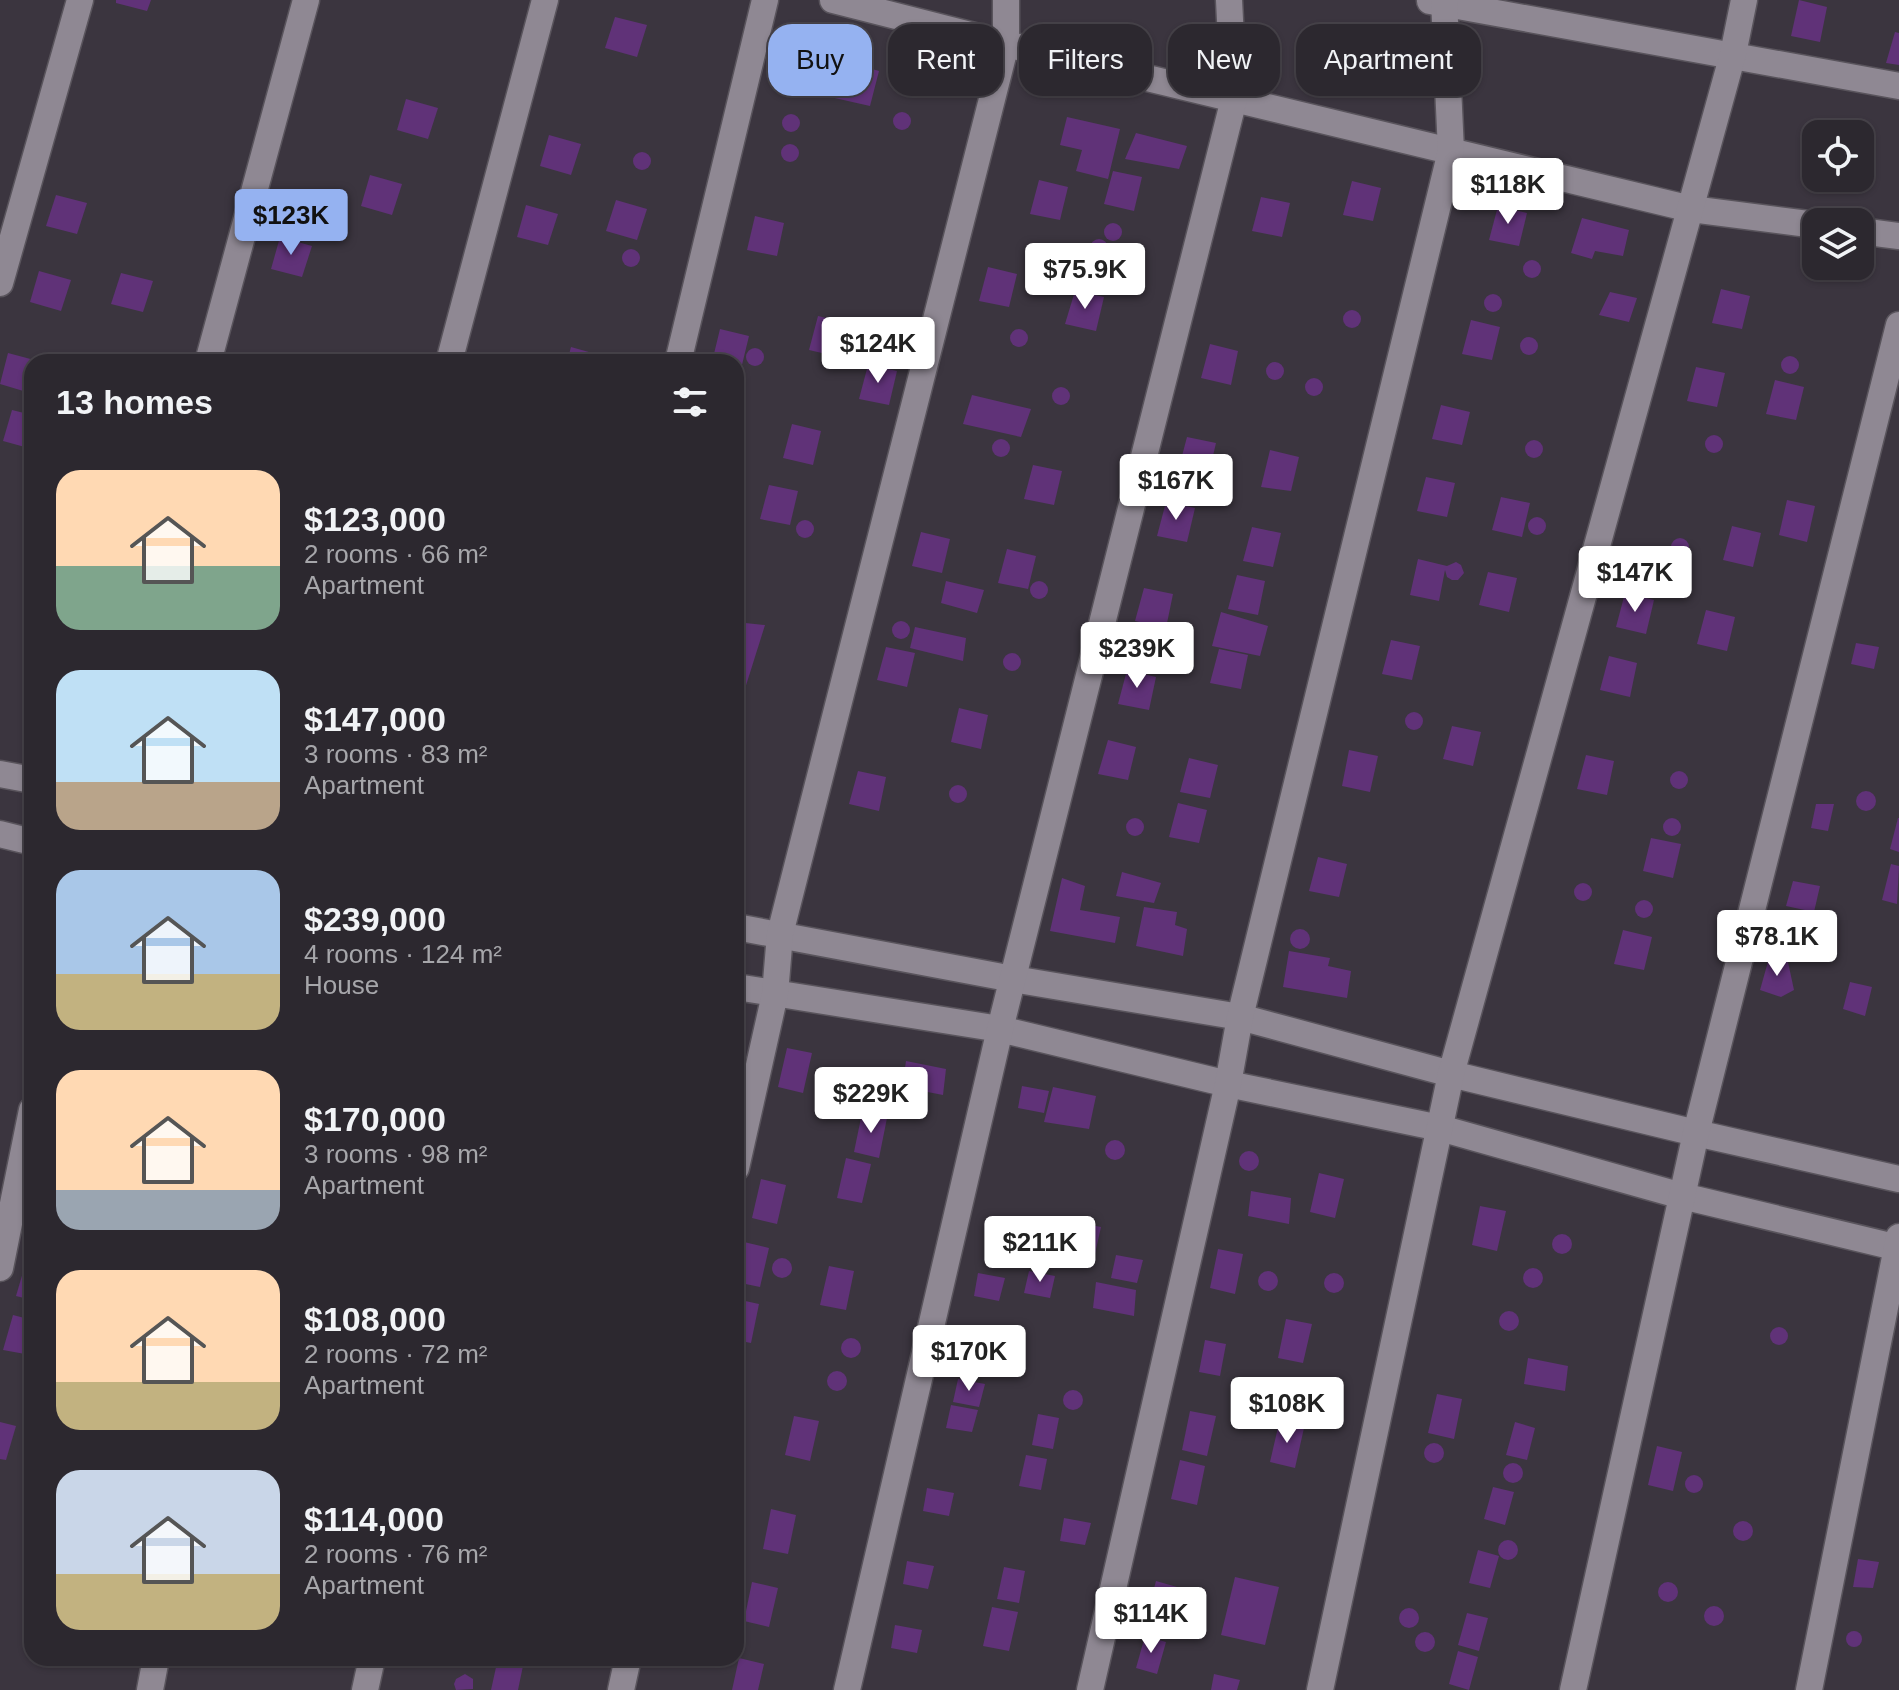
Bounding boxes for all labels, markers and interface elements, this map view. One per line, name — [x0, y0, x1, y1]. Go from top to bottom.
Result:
chip: Buy — [768, 24, 872, 96]
chip: Rent — [888, 24, 1003, 96]
chip: Filters — [1019, 24, 1152, 96]
chip: New — [1168, 24, 1280, 96]
chip: Apartment — [1296, 24, 1481, 96]
map controls — [1802, 120, 1874, 280]
button: locate — [1802, 120, 1874, 192]
pin: $118K — [1452, 158, 1564, 226]
text: $118K — [1470, 169, 1546, 199]
pin: $123K — [235, 189, 347, 257]
text: $123K — [253, 200, 329, 230]
button: layers — [1802, 208, 1874, 280]
pin: $75.9K — [1020, 243, 1150, 311]
text: $75.9K — [1043, 254, 1127, 284]
pin: $124K — [822, 317, 934, 385]
text: $124K — [840, 328, 916, 358]
icon: filters — [668, 380, 712, 424]
text: 13 homes — [56, 383, 213, 421]
pin: $167K — [1120, 454, 1232, 522]
text: $167K — [1138, 465, 1214, 495]
text: $123,000 — [304, 500, 446, 538]
icon: home — [120, 502, 216, 598]
text: 2 rooms · 66 m² — [304, 539, 488, 569]
pin: $147K — [1579, 546, 1691, 614]
text: $147K — [1597, 557, 1673, 587]
text: Apartment — [304, 570, 424, 600]
pin: $239K — [1081, 622, 1193, 690]
text: $239K — [1099, 633, 1175, 663]
text: $147,000 — [304, 700, 446, 738]
icon: home — [120, 702, 216, 798]
text: 3 rooms · 83 m² — [304, 739, 488, 769]
text: Apartment — [304, 770, 424, 800]
text: $239,000 — [304, 900, 446, 938]
icon: home — [120, 902, 216, 998]
pin: $78.1K — [1712, 910, 1842, 978]
text: $78.1K — [1735, 921, 1819, 951]
text: 4 rooms · 124 m² — [304, 939, 502, 969]
text: House — [304, 970, 379, 1000]
pin: $229K — [815, 1067, 927, 1135]
text: $229K — [833, 1078, 909, 1108]
text: $170,000 — [304, 1100, 446, 1138]
icon: home — [120, 1102, 216, 1198]
text: 3 rooms · 98 m² — [304, 1139, 488, 1169]
text: Apartment — [304, 1170, 424, 1200]
pin: $211K — [984, 1216, 1096, 1284]
text: $211K — [1002, 1227, 1078, 1257]
text: $108,000 — [304, 1300, 446, 1338]
icon: home — [120, 1302, 216, 1398]
pin: $170K — [913, 1325, 1025, 1393]
text: $170K — [931, 1336, 1007, 1366]
text: 2 rooms · 72 m² — [304, 1339, 488, 1369]
text: Apartment — [304, 1370, 424, 1400]
pin: $108K — [1231, 1377, 1343, 1445]
text: $108K — [1249, 1388, 1325, 1418]
text: $114,000 — [304, 1500, 444, 1538]
icon: home — [120, 1502, 216, 1598]
text: 2 rooms · 76 m² — [304, 1539, 488, 1569]
text: Apartment — [304, 1570, 424, 1600]
pin: $114K — [1095, 1587, 1207, 1655]
text: $114K — [1113, 1598, 1189, 1628]

